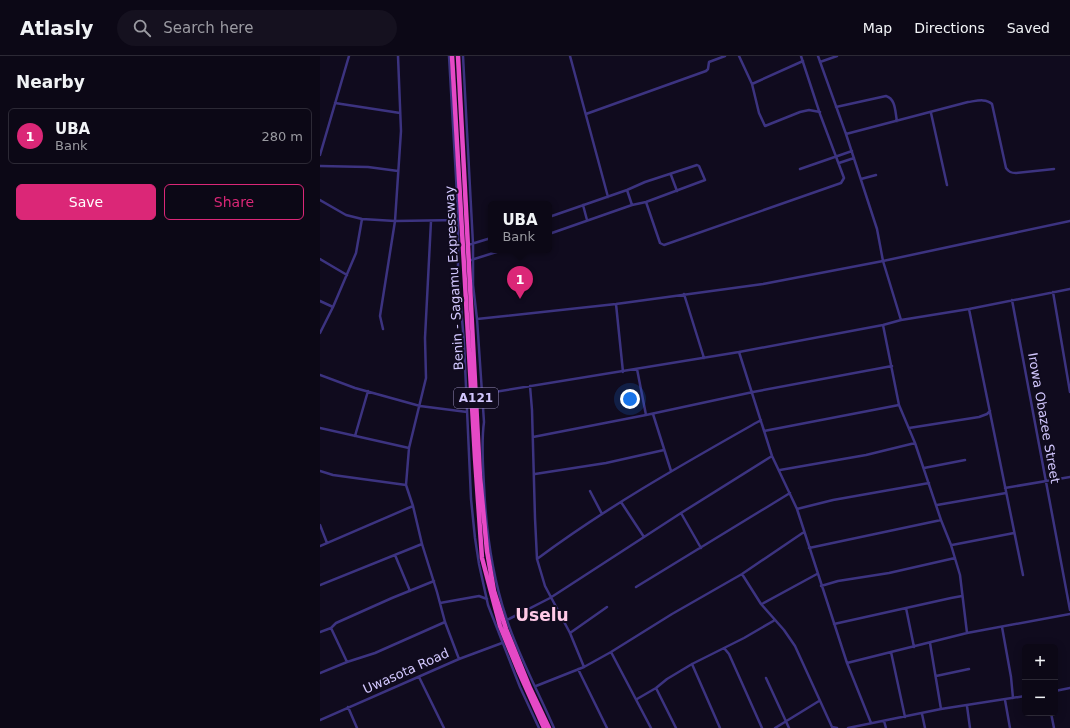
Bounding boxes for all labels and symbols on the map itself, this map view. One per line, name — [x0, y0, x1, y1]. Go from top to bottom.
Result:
street label: Benin - Sagamu Expressway — [442, 185, 466, 371]
pin: 1 — [507, 266, 533, 299]
street label: Irowa Obazee Street — [1025, 351, 1063, 485]
road number: A121 — [454, 388, 498, 408]
your location — [620, 389, 640, 409]
district label: Uselu — [515, 605, 569, 625]
street label: Uwasota Road — [361, 645, 451, 697]

